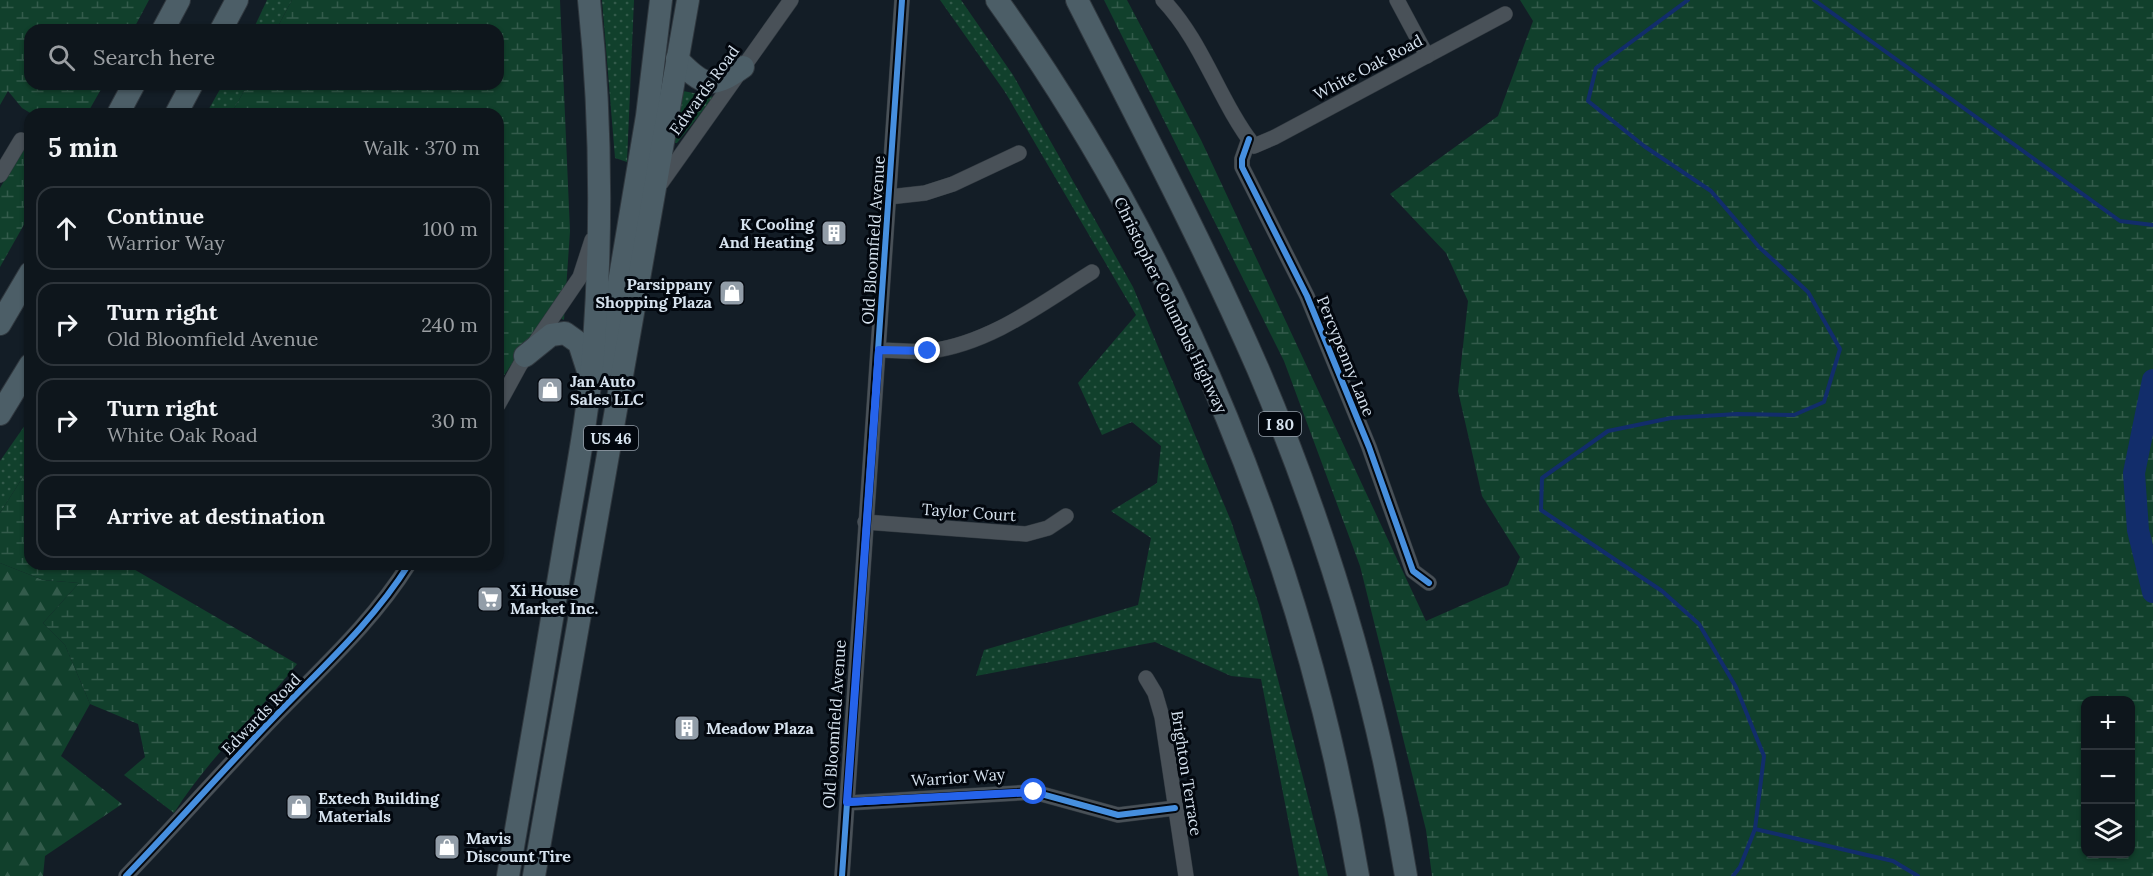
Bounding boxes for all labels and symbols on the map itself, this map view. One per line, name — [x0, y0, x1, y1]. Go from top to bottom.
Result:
street label: White Oak Road — [1310, 30, 1426, 104]
street label: Edwards Road — [665, 41, 743, 139]
street label: Old Bloomfield Avenue — [857, 155, 889, 325]
street label: Christopher Columbus Highway — [1110, 194, 1232, 417]
place label: K Cooling And Heating — [719, 214, 815, 252]
building icon: K Cooling And Heating — [819, 218, 849, 248]
place label: Parsippany Shopping Plaza — [596, 274, 713, 312]
shop icon: Parsippany Shopping Plaza — [717, 278, 747, 308]
street label: Percypenny Lane — [1313, 293, 1379, 420]
route end — [914, 337, 940, 363]
place label: Jan Auto Sales LLC — [570, 371, 644, 409]
shop icon: Jan Auto Sales LLC — [535, 375, 565, 405]
road number: I 80 — [1259, 412, 1301, 436]
road number: US 46 — [584, 426, 638, 450]
street label: Taylor Court — [921, 499, 1018, 525]
place label: Xi House Market Inc. — [510, 580, 598, 618]
supermarket icon: Xi House Market Inc. — [475, 584, 505, 614]
street label: Old Bloomfield Avenue — [818, 639, 850, 809]
street label: Edwards Road — [217, 669, 305, 759]
street label: Brighton Terrace — [1167, 709, 1207, 837]
building icon: Meadow Plaza — [672, 713, 702, 743]
place label: Meadow Plaza — [706, 718, 815, 738]
street label: Warrior Way — [910, 764, 1006, 790]
route start — [1020, 778, 1046, 804]
place label: Extech Building Materials — [318, 788, 440, 826]
shop icon: Extech Building Materials — [284, 792, 314, 822]
place label: Mavis Discount Tire — [466, 828, 571, 866]
shop icon: Mavis Discount Tire — [432, 832, 462, 862]

